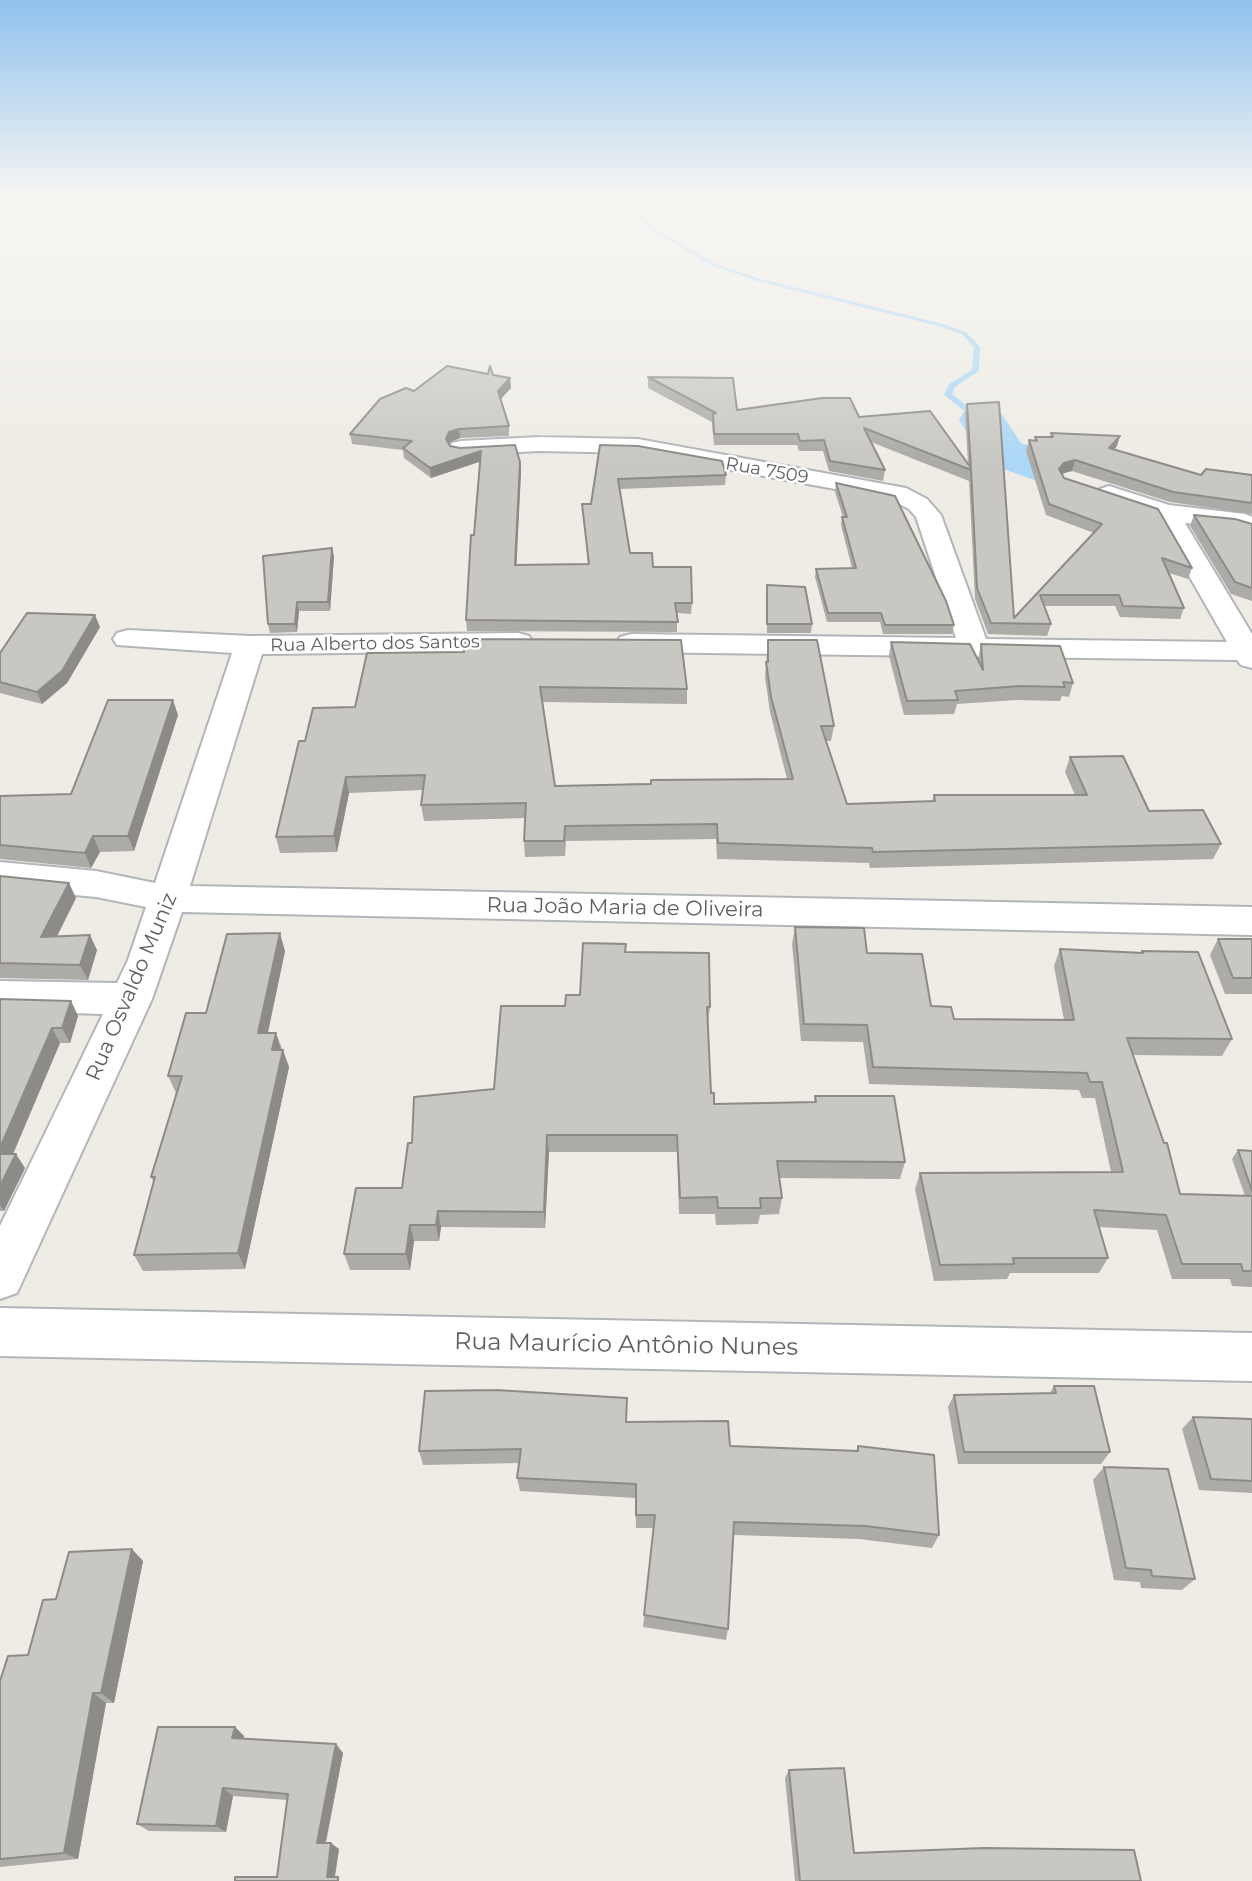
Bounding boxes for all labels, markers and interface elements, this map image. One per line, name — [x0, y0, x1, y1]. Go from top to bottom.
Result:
street label: Rua 7509 — [724, 453, 810, 489]
street label: Rua Alberto dos Santos — [270, 631, 480, 657]
street label: Rua Osvaldo Muniz — [81, 889, 183, 1085]
street label: Rua João Maria de Oliveira — [486, 893, 764, 923]
street label: Rua Maurício Antônio Nunes — [454, 1328, 798, 1362]

